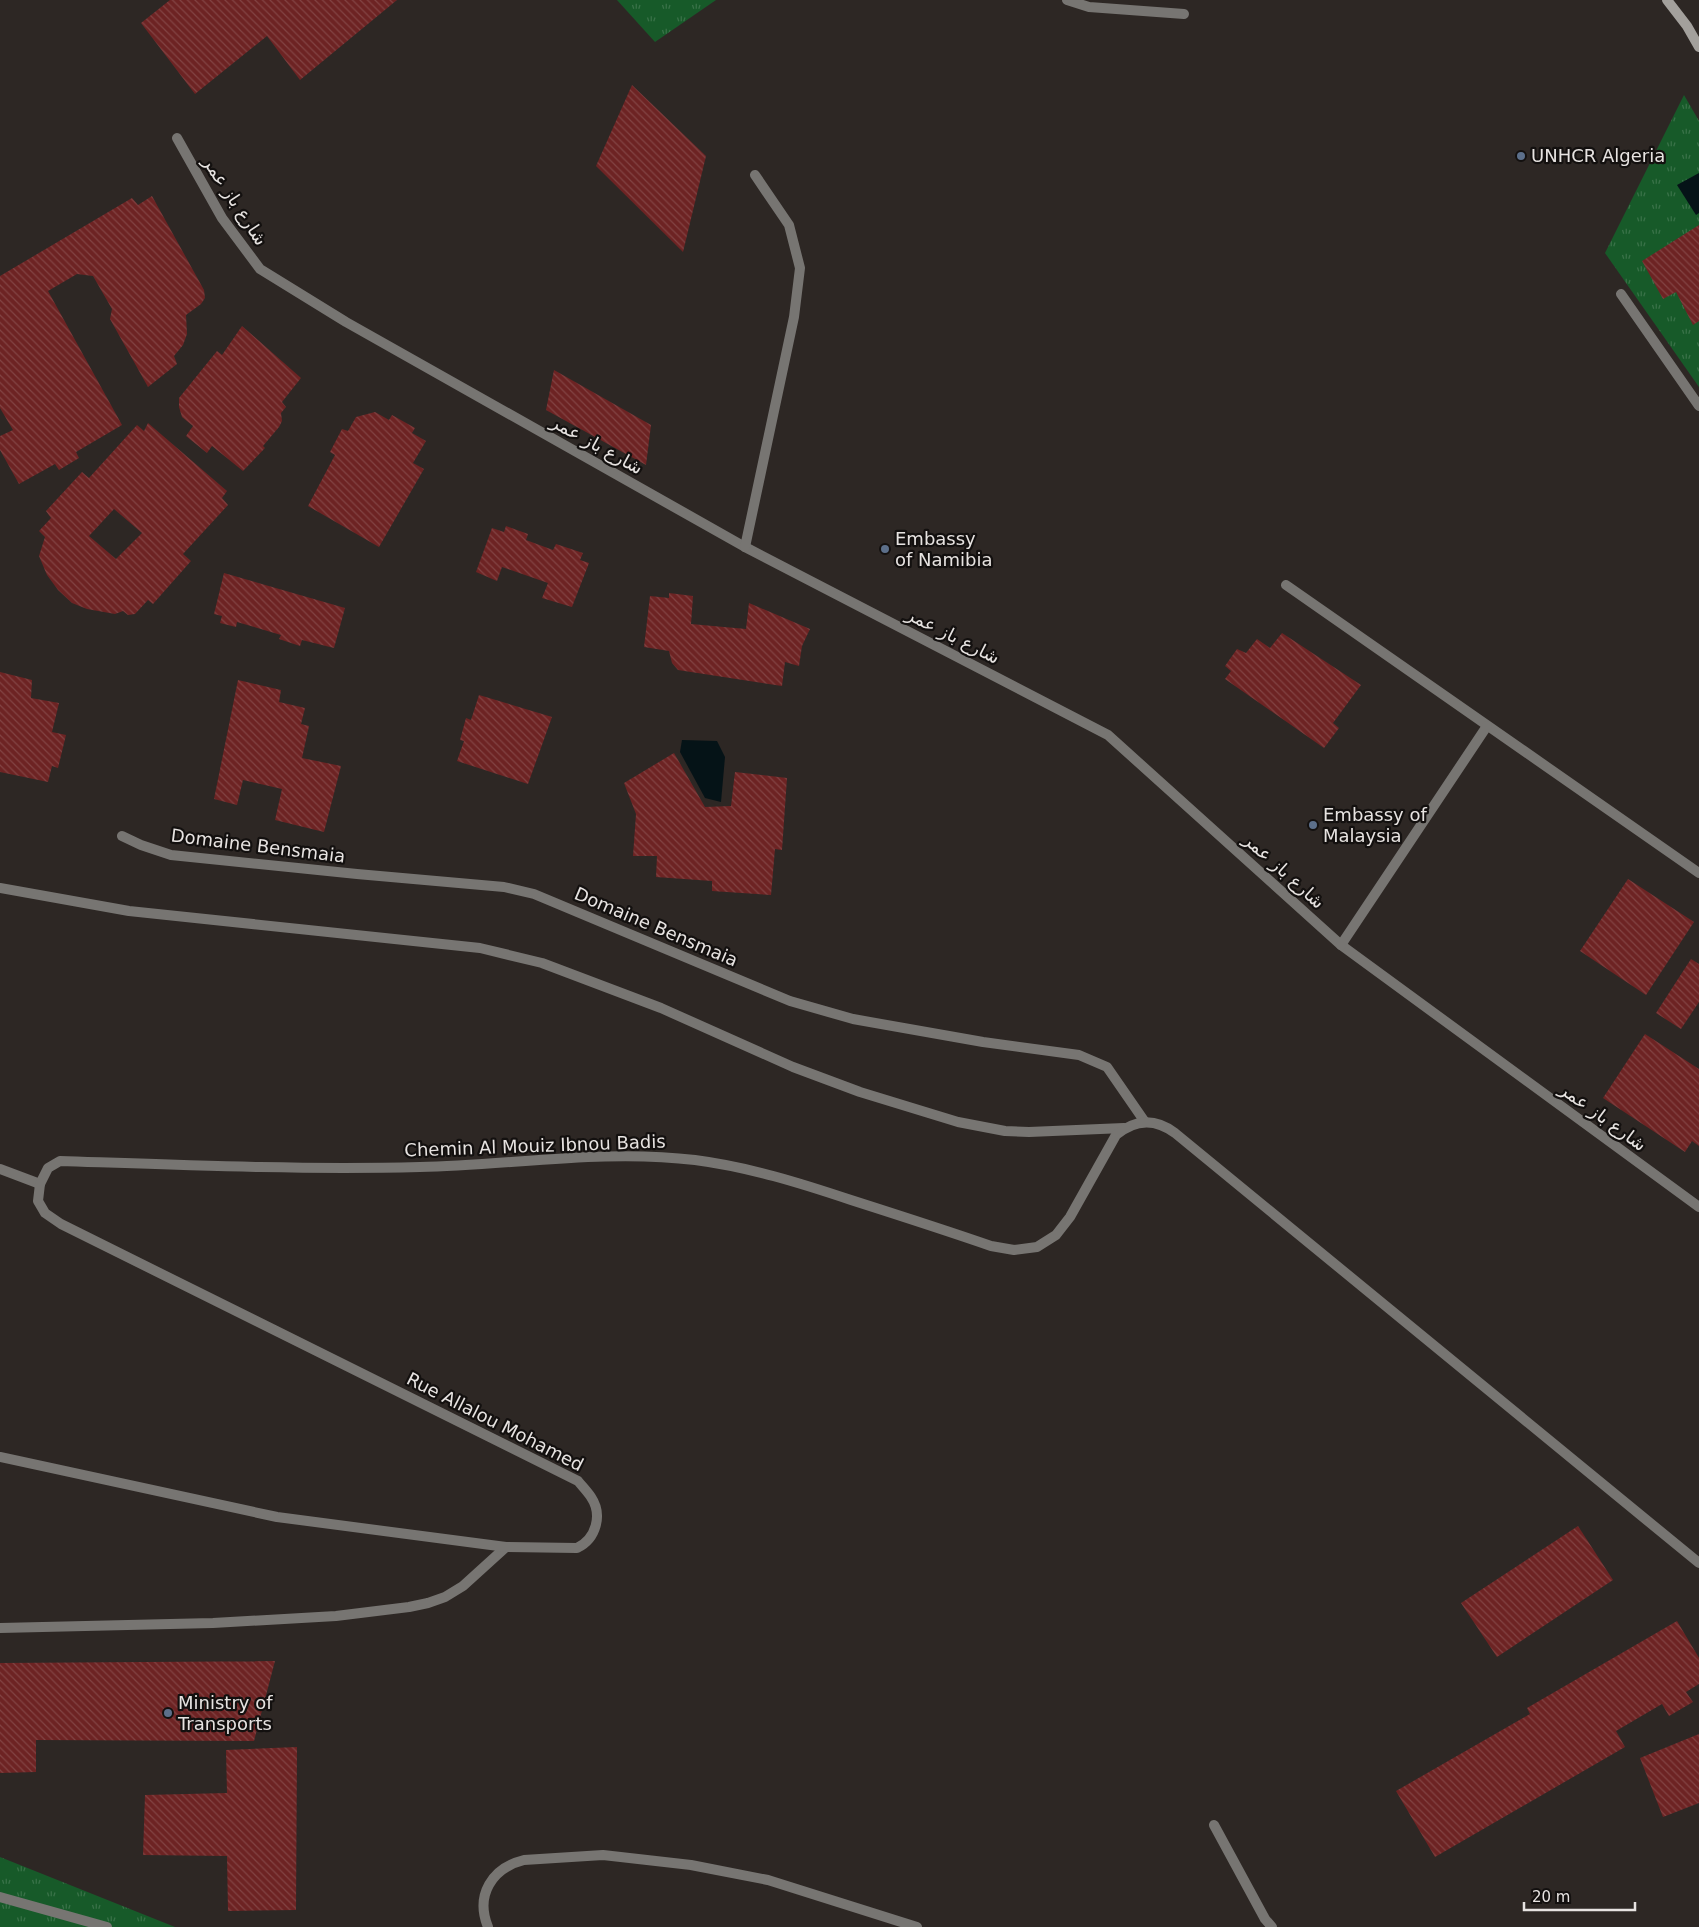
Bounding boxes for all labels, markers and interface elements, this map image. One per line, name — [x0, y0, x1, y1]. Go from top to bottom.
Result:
place label: UNHCR Algeria — [1531, 145, 1665, 166]
marker: UNHCR Algeria — [1515, 150, 1527, 162]
street label: شارع باز عمر — [198, 152, 272, 250]
street label: شارع باز عمر — [546, 410, 647, 479]
place label: Embassy of Namibia — [895, 528, 993, 570]
marker: Embassy of Namibia — [879, 543, 891, 555]
street label: شارع باز عمر — [902, 603, 1003, 669]
place label: Embassy of Malaysia — [1323, 804, 1428, 846]
marker: Embassy of Malaysia — [1307, 819, 1319, 831]
street label: Domaine Bensmaia — [170, 824, 346, 867]
street label: شارع باز عمر — [1238, 828, 1329, 913]
street label: Domaine Bensmaia — [571, 883, 741, 970]
street label: شارع باز عمر — [1555, 1078, 1651, 1156]
street label: Chemin Al Mouiz Ibnou Badis — [404, 1130, 666, 1161]
street label: Rue Allalou Mohamed — [403, 1368, 587, 1475]
place label: Ministry of Transports — [177, 1692, 273, 1734]
marker: Ministry of Transports — [162, 1707, 174, 1719]
scale bar — [1524, 1880, 1635, 1912]
text: 20 m — [1532, 1888, 1570, 1906]

